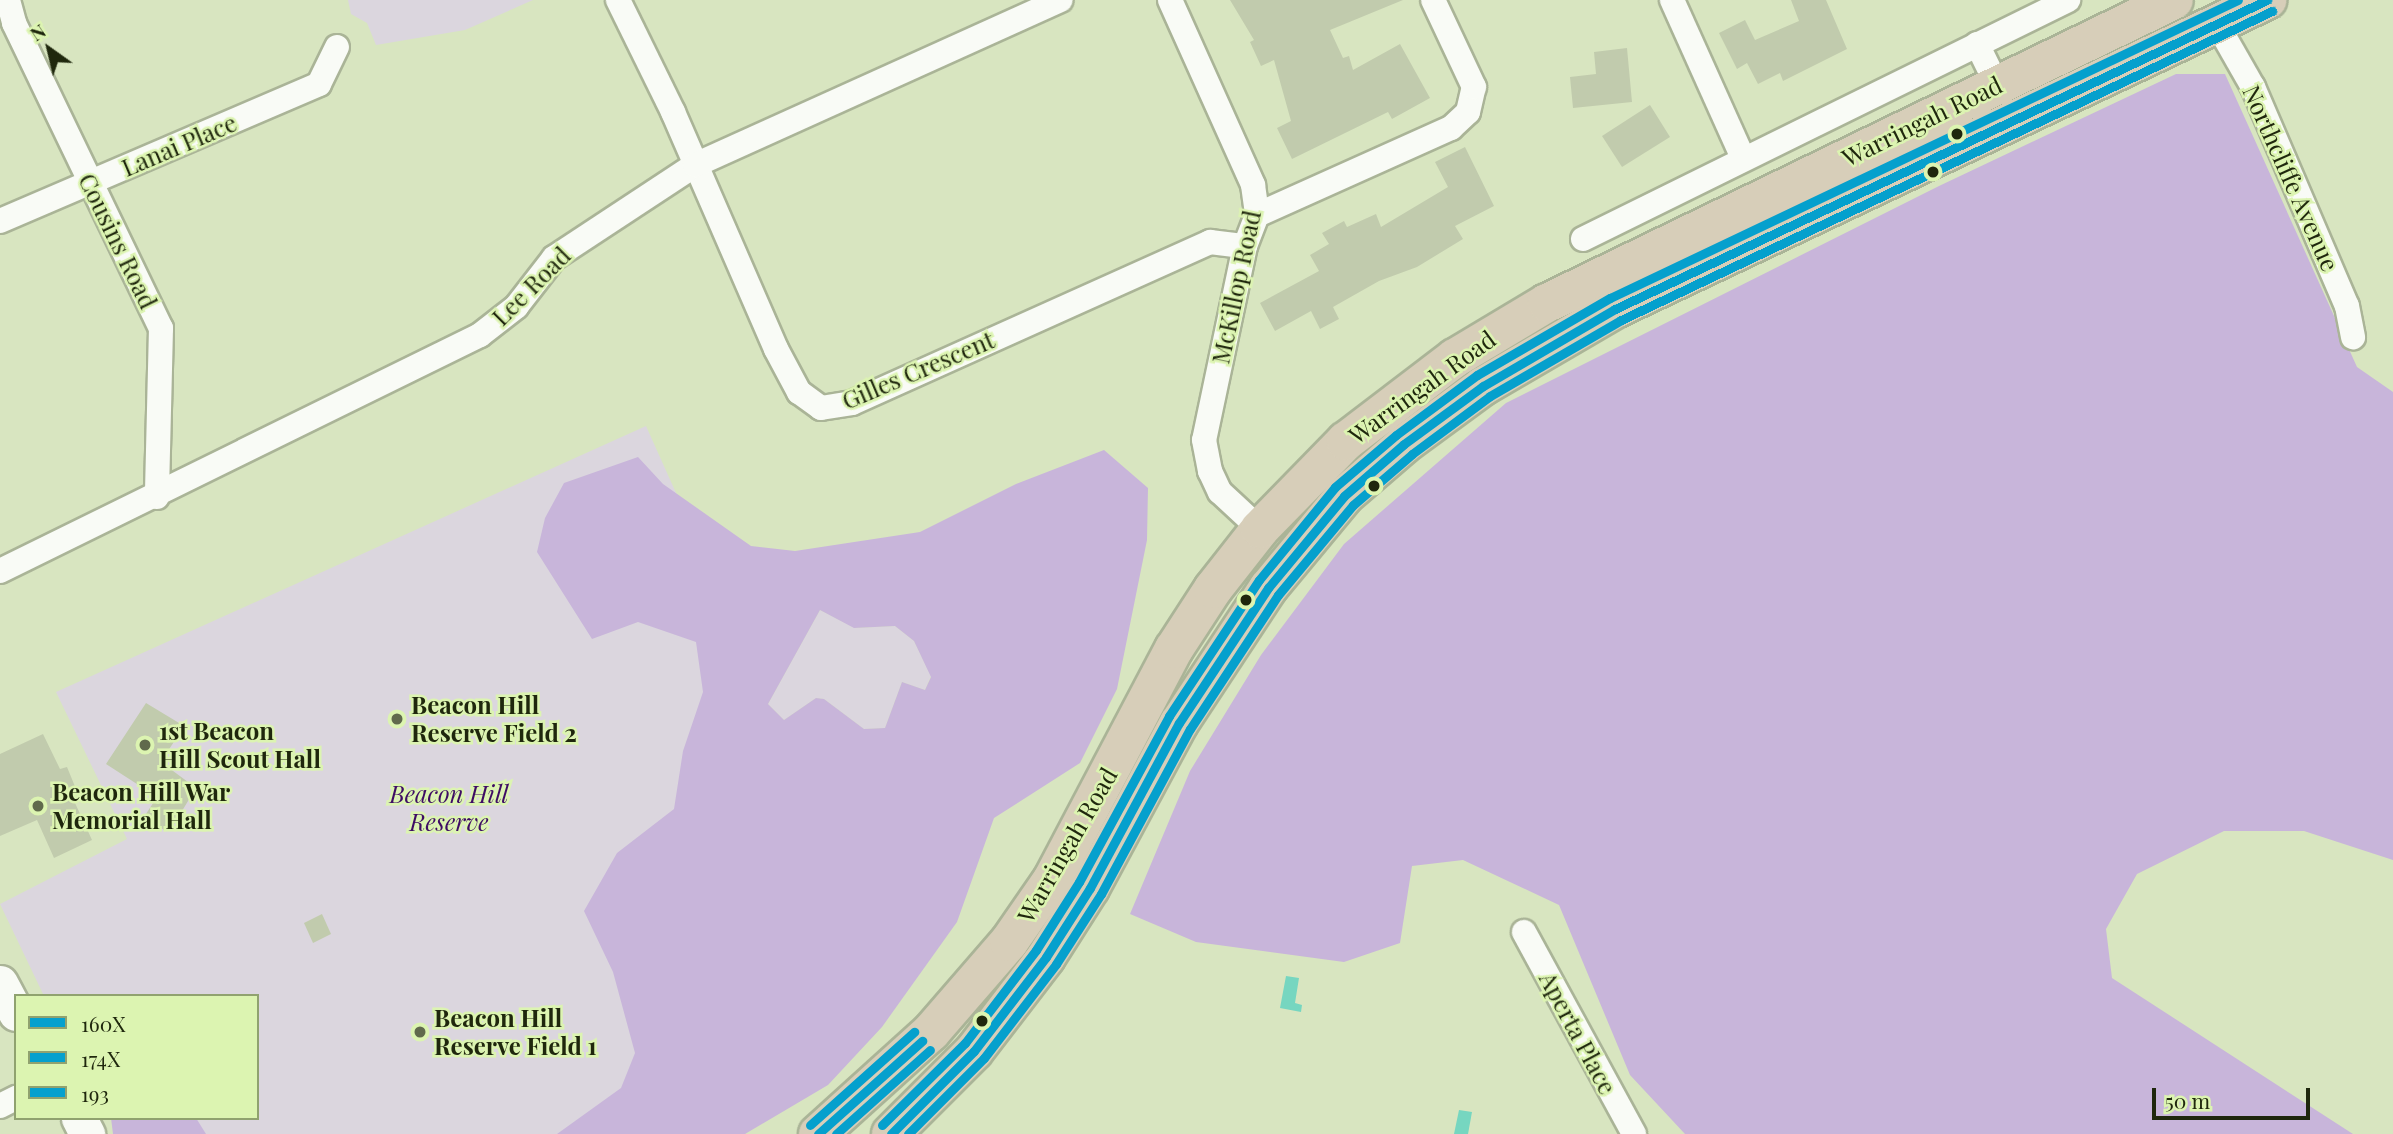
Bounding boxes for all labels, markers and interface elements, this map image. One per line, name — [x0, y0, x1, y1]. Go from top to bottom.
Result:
north arrow — [14, 14, 84, 84]
text: N — [24, 17, 50, 46]
street label: Warringah Road — [1837, 70, 2007, 172]
street label: Northcliffe Avenue — [2237, 80, 2345, 276]
street label: Lanai Place — [117, 108, 241, 182]
unlabelled marker — [1950, 127, 1964, 141]
unlabelled marker — [1926, 165, 1940, 179]
street label: Cousins Road — [73, 169, 163, 313]
street label: McKillop Road — [1206, 208, 1266, 366]
street label: Lee Road — [486, 241, 576, 331]
street label: Warringah Road — [1343, 324, 1501, 450]
street label: Gilles Crescent — [838, 325, 998, 415]
unlabelled marker — [1367, 479, 1381, 493]
unlabelled marker — [1239, 593, 1253, 607]
place label: Beacon Hill Reserve Field 2 — [411, 691, 577, 747]
marker: Beacon Hill Reserve Field 2 — [389, 711, 405, 727]
place label: 1st Beacon Hill Scout Hall — [159, 717, 321, 773]
marker: 1st Beacon Hill Scout Hall — [137, 737, 153, 753]
street label: Warringah Road — [1011, 762, 1123, 928]
place label: Beacon Hill War Memorial Hall — [52, 778, 231, 834]
park label: Beacon Hill Reserve — [390, 780, 508, 836]
marker: Beacon Hill War Memorial Hall — [30, 798, 46, 814]
street label: Aperta Place — [1534, 967, 1622, 1099]
legend — [14, 994, 259, 1120]
place label: Beacon Hill Reserve Field 1 — [434, 1004, 597, 1060]
text: 160X — [81, 1009, 126, 1037]
unlabelled marker — [975, 1014, 989, 1028]
marker: Beacon Hill Reserve Field 1 — [412, 1024, 428, 1040]
text: 174X — [81, 1044, 120, 1072]
scale bar — [2155, 1074, 2312, 1118]
text: 193 — [81, 1079, 109, 1107]
text: 50 m — [2165, 1086, 2210, 1114]

